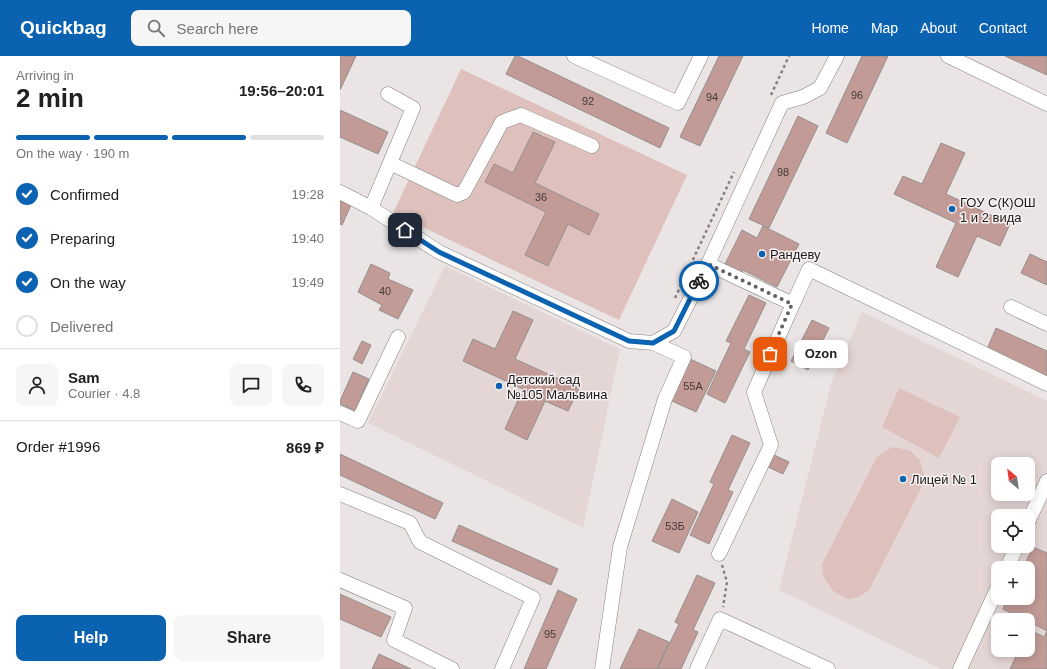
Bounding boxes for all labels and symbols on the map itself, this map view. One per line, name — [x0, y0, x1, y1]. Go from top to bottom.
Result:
house number: 96 — [851, 89, 863, 101]
house number: 94 — [706, 91, 718, 103]
house number: 92 — [582, 95, 594, 107]
house number: 98 — [777, 166, 789, 178]
house number: 36 — [535, 191, 547, 203]
place label: ГОУ С(К)ОШ 1 и 2 вида — [960, 195, 1036, 225]
marker: ГОУ С(К)ОШ 1 и 2 вида — [947, 204, 957, 214]
pin — [388, 213, 422, 247]
place label: Рандеву — [770, 247, 821, 262]
marker: Рандеву — [757, 249, 767, 259]
courier — [679, 261, 719, 301]
house number: 40 — [379, 285, 391, 297]
pin — [753, 337, 787, 371]
callout: Ozon — [794, 340, 848, 368]
place label: Детский сад №105 Мальвина — [507, 372, 608, 402]
house number: 55А — [683, 380, 703, 392]
marker: Детский сад №105 Мальвина — [494, 381, 504, 391]
north arrow — [991, 457, 1035, 501]
place label: Лицей № 1 — [911, 472, 977, 487]
marker: Лицей № 1 — [898, 474, 908, 484]
house number: 53Б — [665, 520, 685, 532]
house number: 95 — [544, 628, 556, 640]

